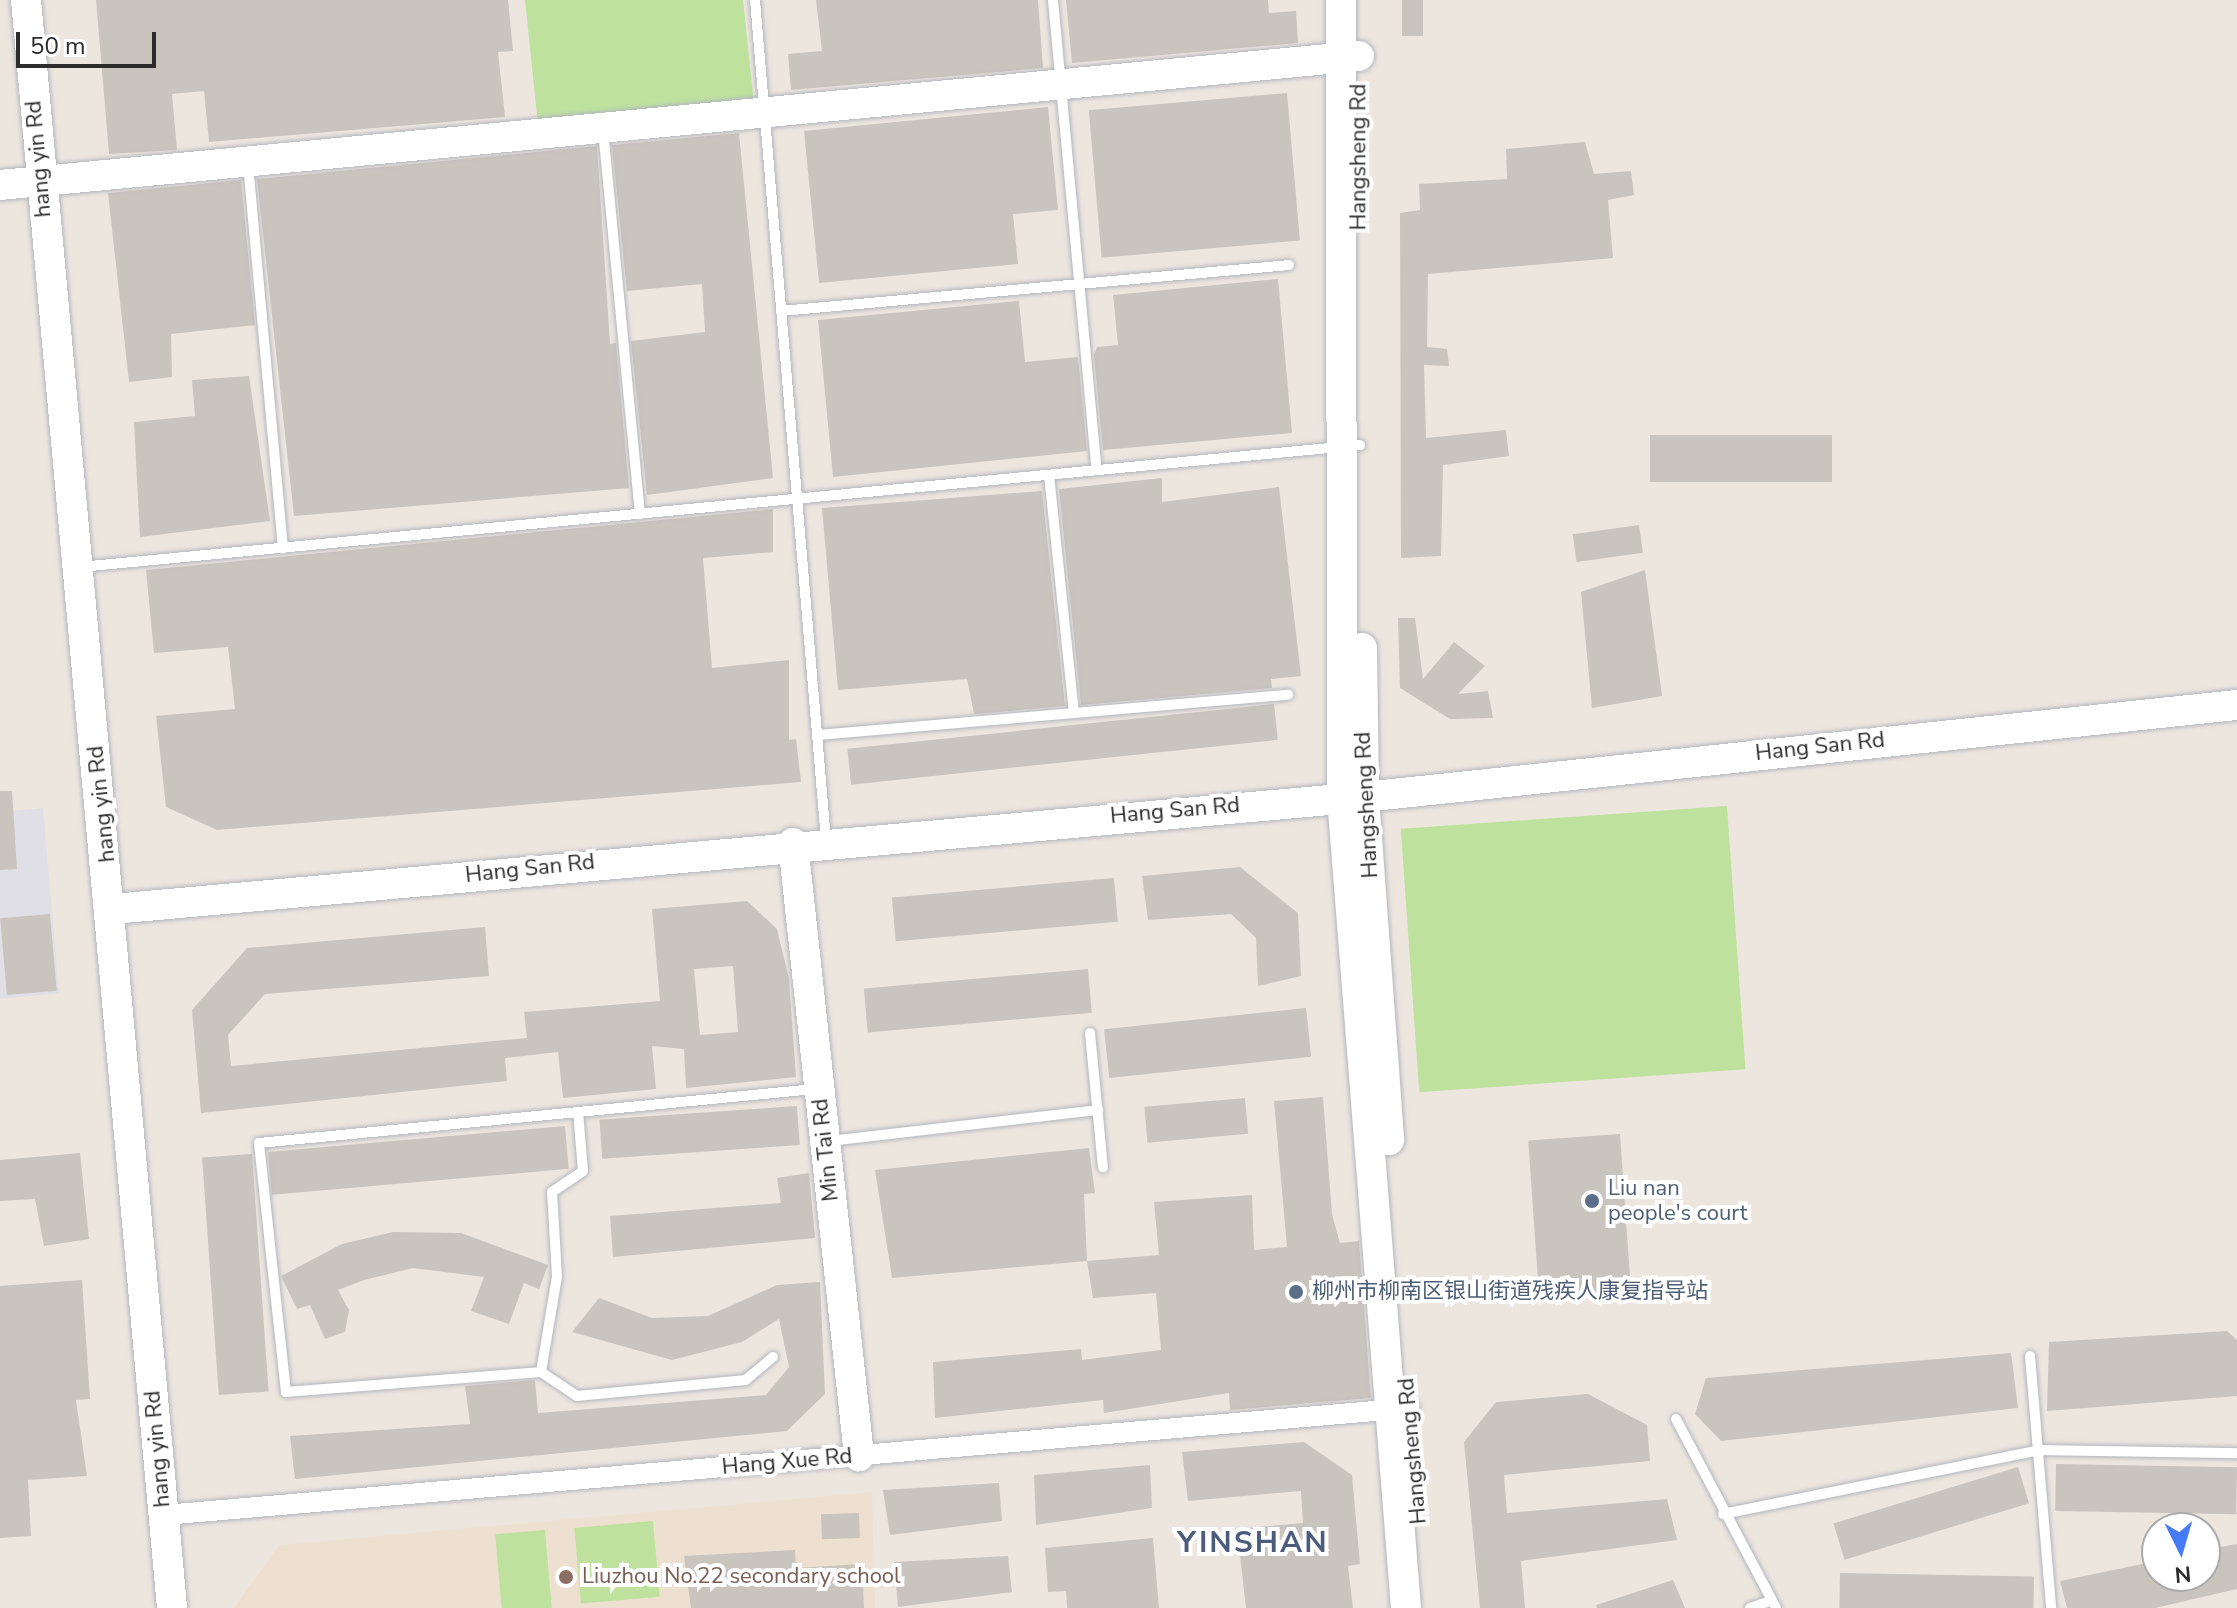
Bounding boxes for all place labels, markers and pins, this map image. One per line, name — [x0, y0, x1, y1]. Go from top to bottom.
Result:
place label: Liu nan people's court — [1608, 1175, 1747, 1226]
marker: Liu nan people's court — [1583, 1192, 1601, 1210]
place label: 柳州市柳南区银山街道残疾人康复指导站 — [1312, 1279, 1708, 1305]
marker: 柳州市柳南区银山街道残疾人康复指导站 — [1287, 1283, 1305, 1301]
place label: Liuzhou No.22 secondary school — [582, 1564, 901, 1590]
marker: Liuzhou No.22 secondary school — [557, 1568, 575, 1586]

